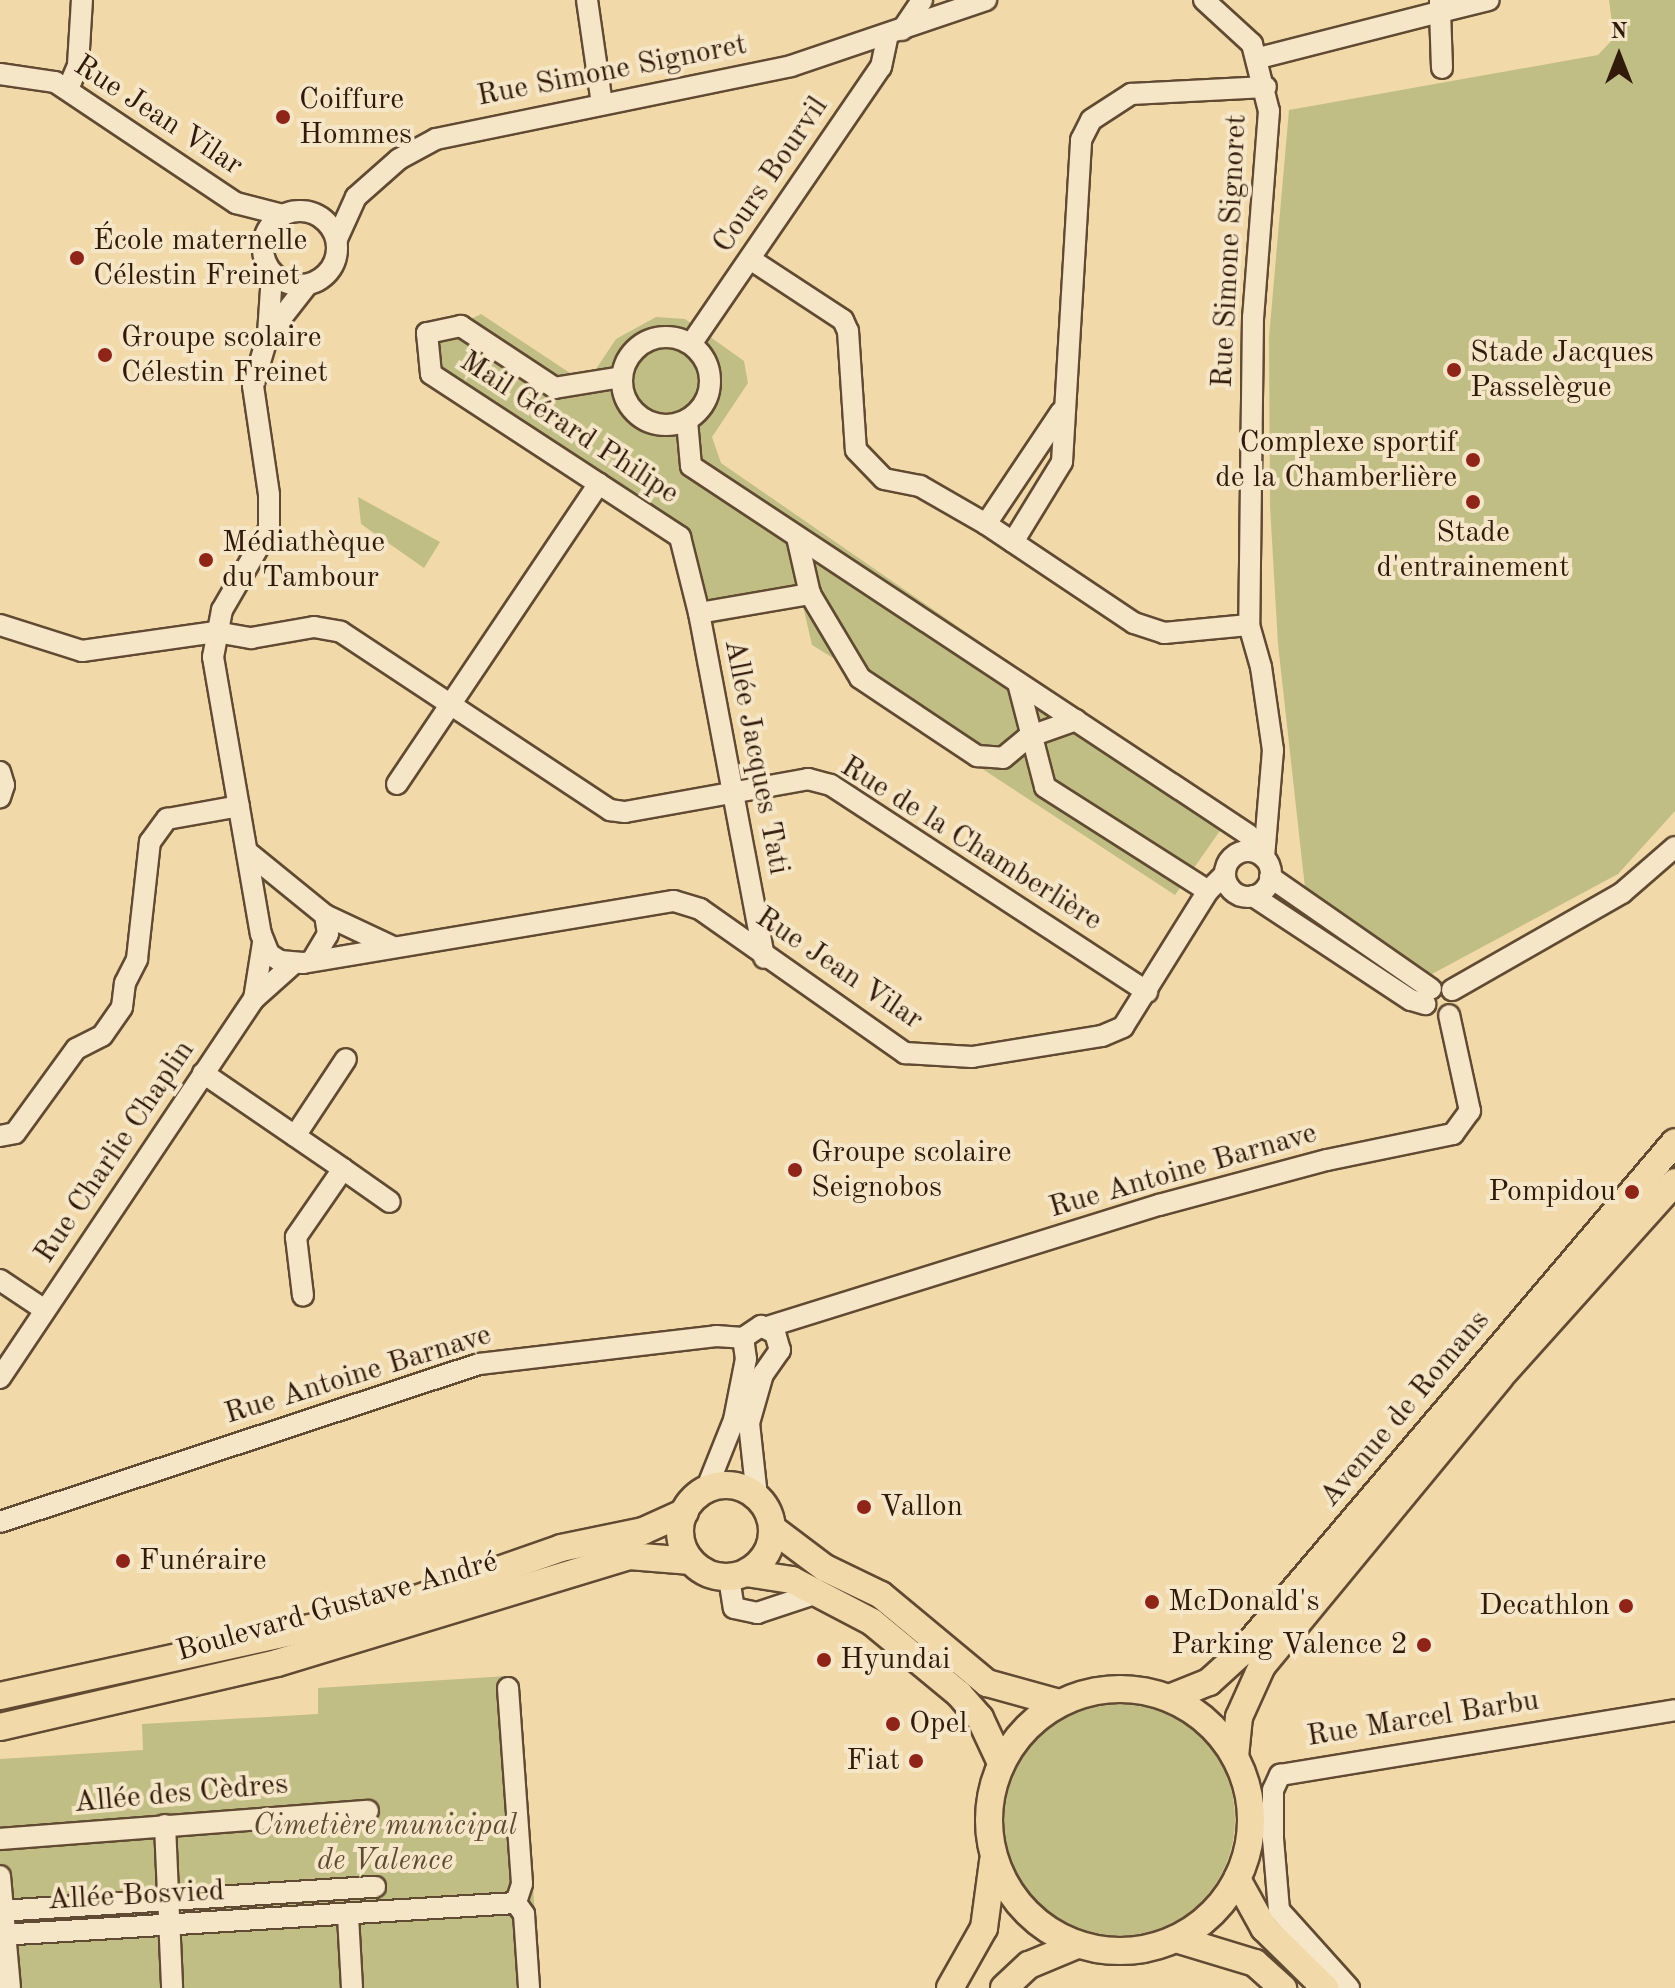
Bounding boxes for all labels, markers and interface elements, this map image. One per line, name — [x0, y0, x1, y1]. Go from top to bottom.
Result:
north arrow — [1579, 16, 1659, 96]
text: N — [1611, 21, 1627, 43]
street label: Rue Simone Signoret — [474, 27, 750, 115]
street label: Rue Jean Vilar — [67, 48, 249, 184]
place label: Coiffure Hommes — [299, 82, 412, 152]
street label: Cours Bourvil — [706, 90, 836, 260]
marker: Coiffure Hommes — [274, 108, 292, 126]
street label: Rue Simone Signoret — [1205, 113, 1255, 389]
place label: École maternelle Célestin Freinet — [93, 223, 307, 294]
marker: École maternelle Célestin Freinet — [68, 249, 86, 267]
place label: Groupe scolaire Célestin Freinet — [121, 320, 328, 390]
place label: Stade Jacques Passelègue — [1470, 335, 1654, 406]
street label: Mail Gérard Philipe — [453, 344, 685, 512]
marker: Groupe scolaire Célestin Freinet — [96, 346, 114, 364]
marker: Stade Jacques Passelègue — [1445, 361, 1463, 379]
place label: Complexe sportif de la Chamberlière — [1215, 425, 1457, 496]
marker: Complexe sportif de la Chamberlière — [1464, 451, 1482, 469]
marker: Stade d'entrainement — [1464, 493, 1482, 511]
place label: Stade d'entrainement — [1377, 515, 1569, 586]
place label: Médiathèque du Tambour — [222, 525, 385, 596]
marker: Médiathèque du Tambour — [197, 551, 215, 569]
street label: Allée Jacques Tati — [716, 636, 796, 878]
street label: Rue de la Chamberlière — [834, 749, 1108, 939]
street label: Rue Jean Vilar — [748, 900, 930, 1038]
street label: Rue Charlie Chaplin — [27, 1034, 203, 1270]
street label: Rue Antoine Barnave — [1045, 1116, 1321, 1226]
place label: Groupe scolaire Seignobos — [811, 1135, 1012, 1206]
marker: Groupe scolaire Seignobos — [786, 1161, 804, 1179]
place label: Pompidou — [1488, 1174, 1616, 1210]
marker: Pompidou — [1623, 1183, 1641, 1201]
street label: Avenue de Romans — [1312, 1303, 1498, 1515]
street label: Rue Antoine Barnave — [220, 1317, 496, 1433]
place label: Vallon — [880, 1489, 963, 1525]
marker: Vallon — [855, 1498, 873, 1516]
place label: Funéraire — [139, 1543, 267, 1579]
street label: Boulevard Gustave André — [172, 1544, 502, 1670]
marker: Funéraire — [114, 1552, 132, 1570]
place label: McDonald's — [1168, 1584, 1319, 1620]
place label: Decathlon — [1479, 1588, 1610, 1624]
marker: McDonald's — [1143, 1593, 1161, 1611]
marker: Decathlon — [1617, 1597, 1635, 1615]
place label: Parking Valence 2 — [1171, 1627, 1408, 1663]
marker: Parking Valence 2 — [1415, 1636, 1433, 1654]
place label: Hyundai — [840, 1642, 950, 1678]
marker: Hyundai — [815, 1651, 833, 1669]
street label: Rue Marcel Barbu — [1304, 1683, 1542, 1755]
place label: Opel — [909, 1706, 967, 1742]
marker: Opel — [884, 1715, 902, 1733]
place label: Fiat — [846, 1743, 900, 1779]
marker: Fiat — [907, 1752, 925, 1770]
street label: Allée des Cèdres — [72, 1767, 290, 1821]
park label: Cimetière municipal de Valence — [253, 1808, 517, 1878]
street label: Allée Bosvied — [47, 1873, 225, 1919]

